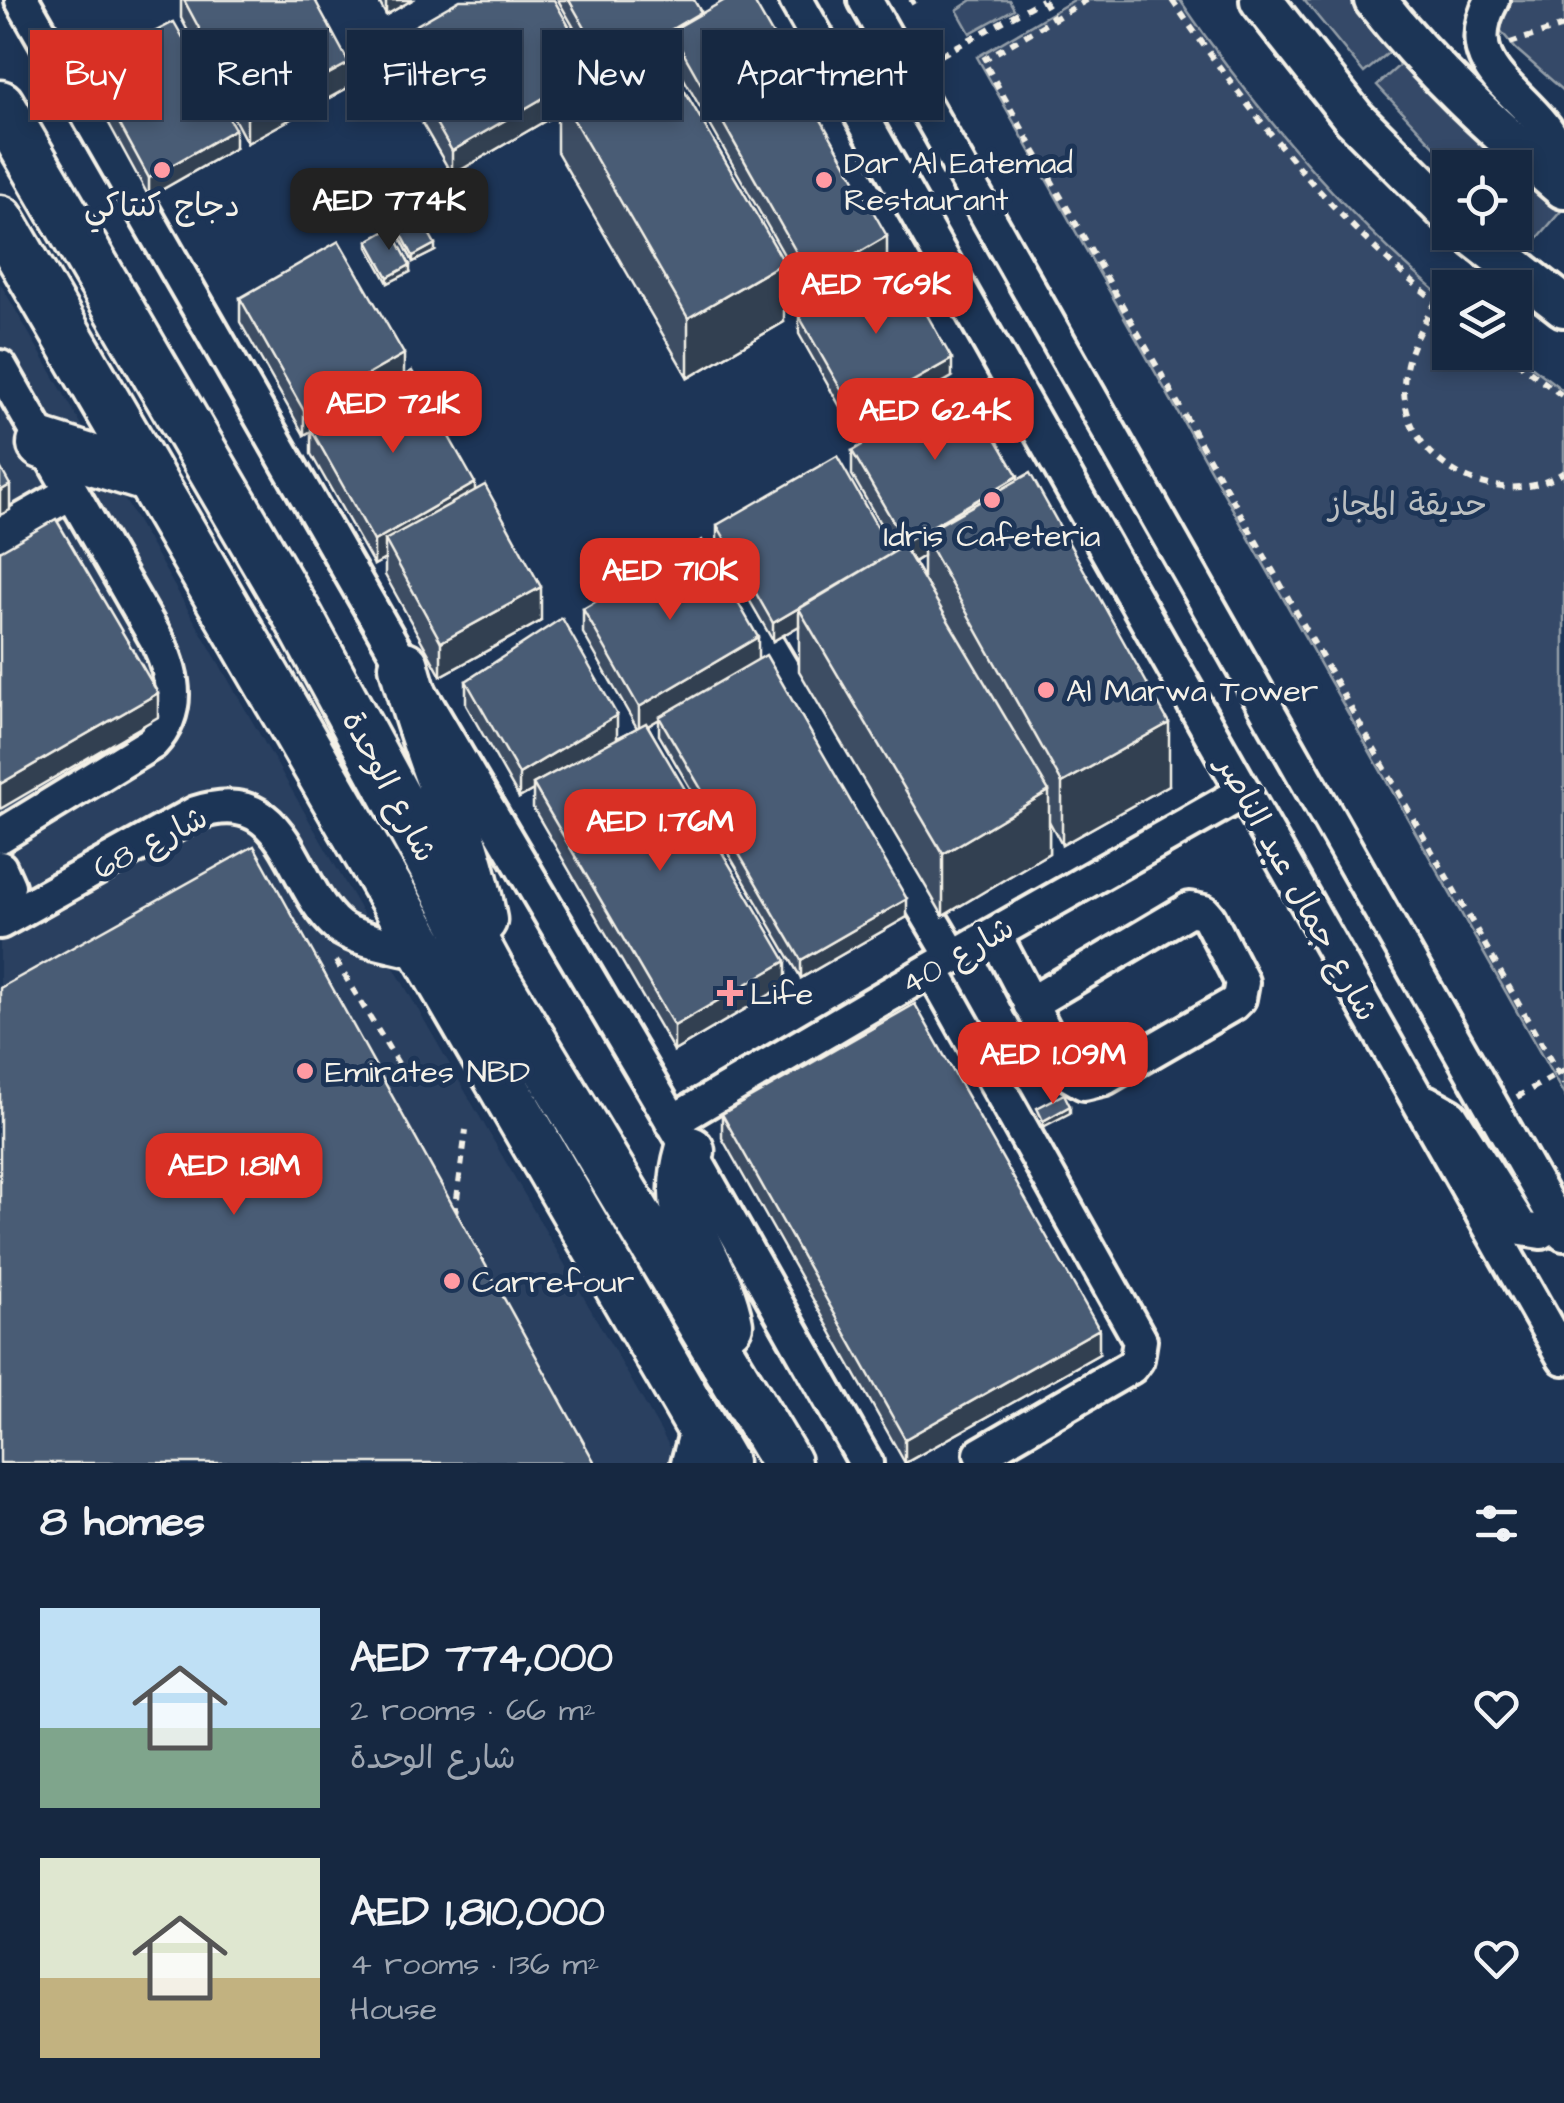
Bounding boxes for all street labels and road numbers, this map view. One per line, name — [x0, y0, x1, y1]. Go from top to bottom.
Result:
street label: شارع الوحدة — [330, 703, 447, 870]
street label: شارع جمال عبد الناصر — [1203, 745, 1388, 1030]
street label: شارع 68 — [86, 795, 216, 891]
street label: شارع 40 — [893, 906, 1023, 1007]

